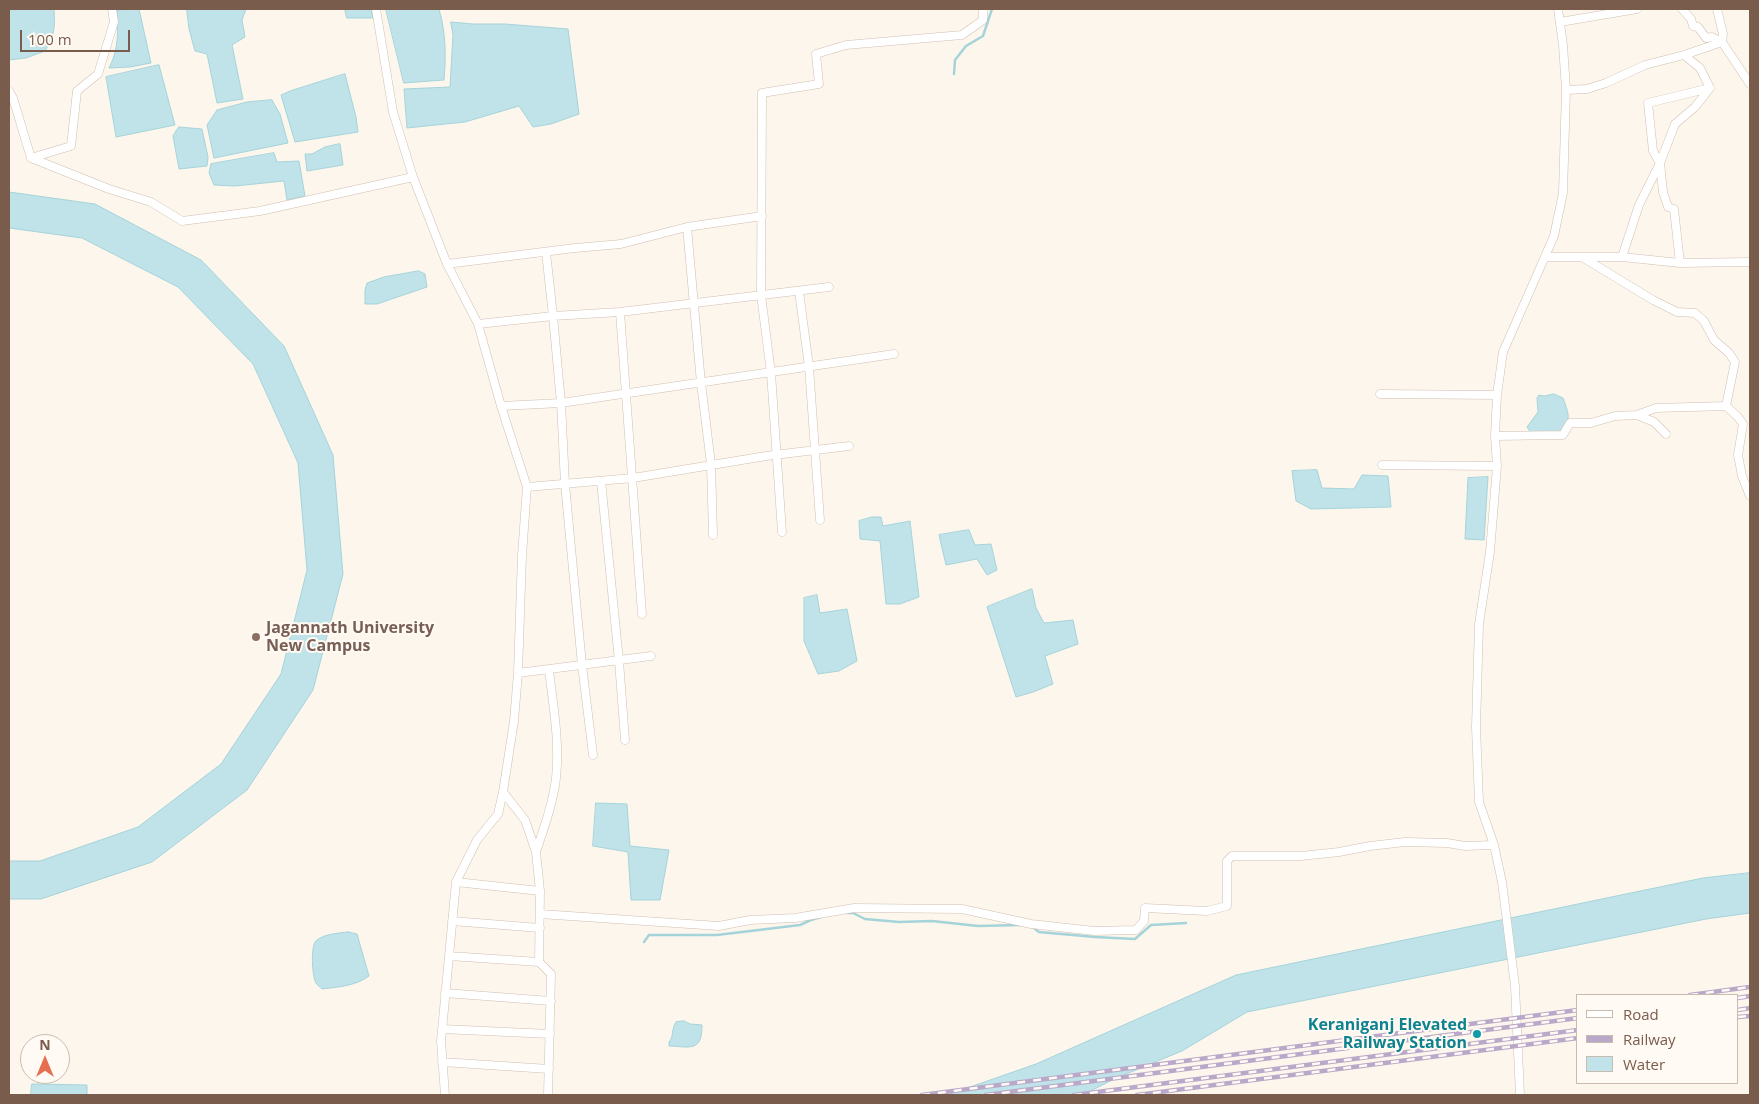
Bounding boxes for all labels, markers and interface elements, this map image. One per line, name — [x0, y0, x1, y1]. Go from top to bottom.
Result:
scale bar — [22, 20, 132, 52]
text: 100 m — [28, 29, 72, 49]
place label: Jagannath University New Campus — [266, 618, 434, 656]
marker: Jagannath University New Campus — [250, 631, 262, 643]
legend — [1576, 994, 1739, 1084]
text: Road — [1623, 1004, 1659, 1024]
place label: Keraniganj Elevated Railway Station — [1308, 1015, 1467, 1053]
marker: Keraniganj Elevated Railway Station — [1471, 1028, 1483, 1040]
text: Railway — [1623, 1029, 1676, 1049]
north arrow — [20, 1034, 70, 1084]
text: N — [39, 1035, 51, 1054]
text: Water — [1623, 1054, 1665, 1074]

